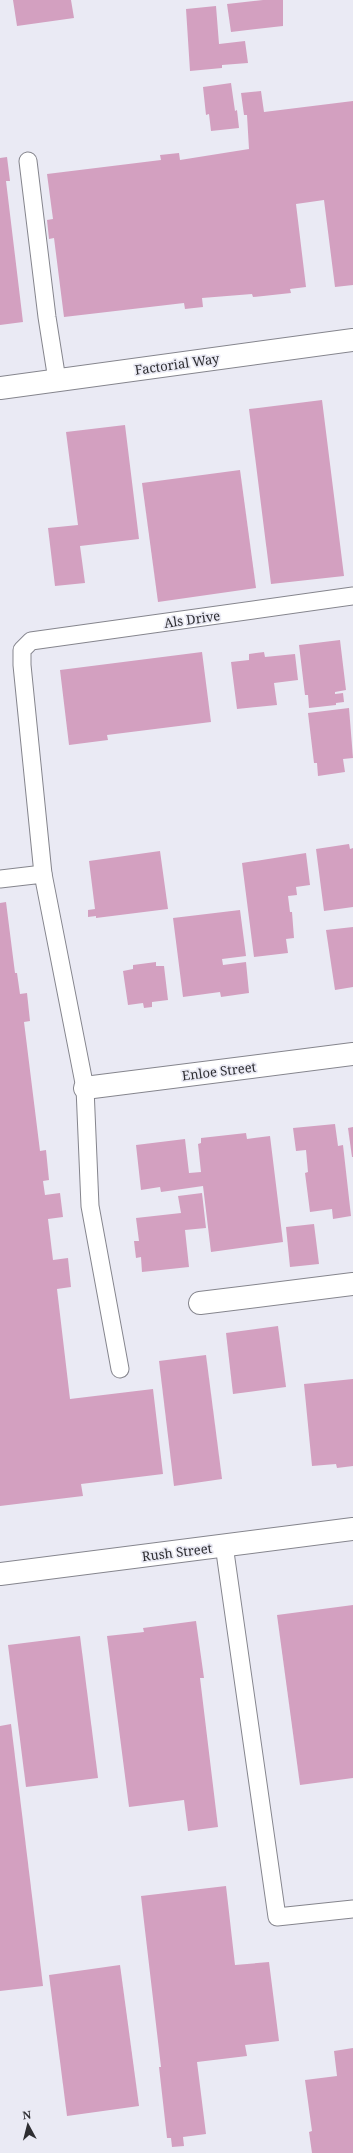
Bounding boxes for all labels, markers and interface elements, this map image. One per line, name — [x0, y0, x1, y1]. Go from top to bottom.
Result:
street label: Factorial Way — [134, 349, 221, 379]
street label: Als Drive — [163, 606, 221, 632]
street label: Enloe Street — [181, 1057, 258, 1084]
street label: Rush Street — [141, 1539, 214, 1565]
north arrow — [8, 2105, 48, 2145]
text: N — [22, 2107, 32, 2123]

